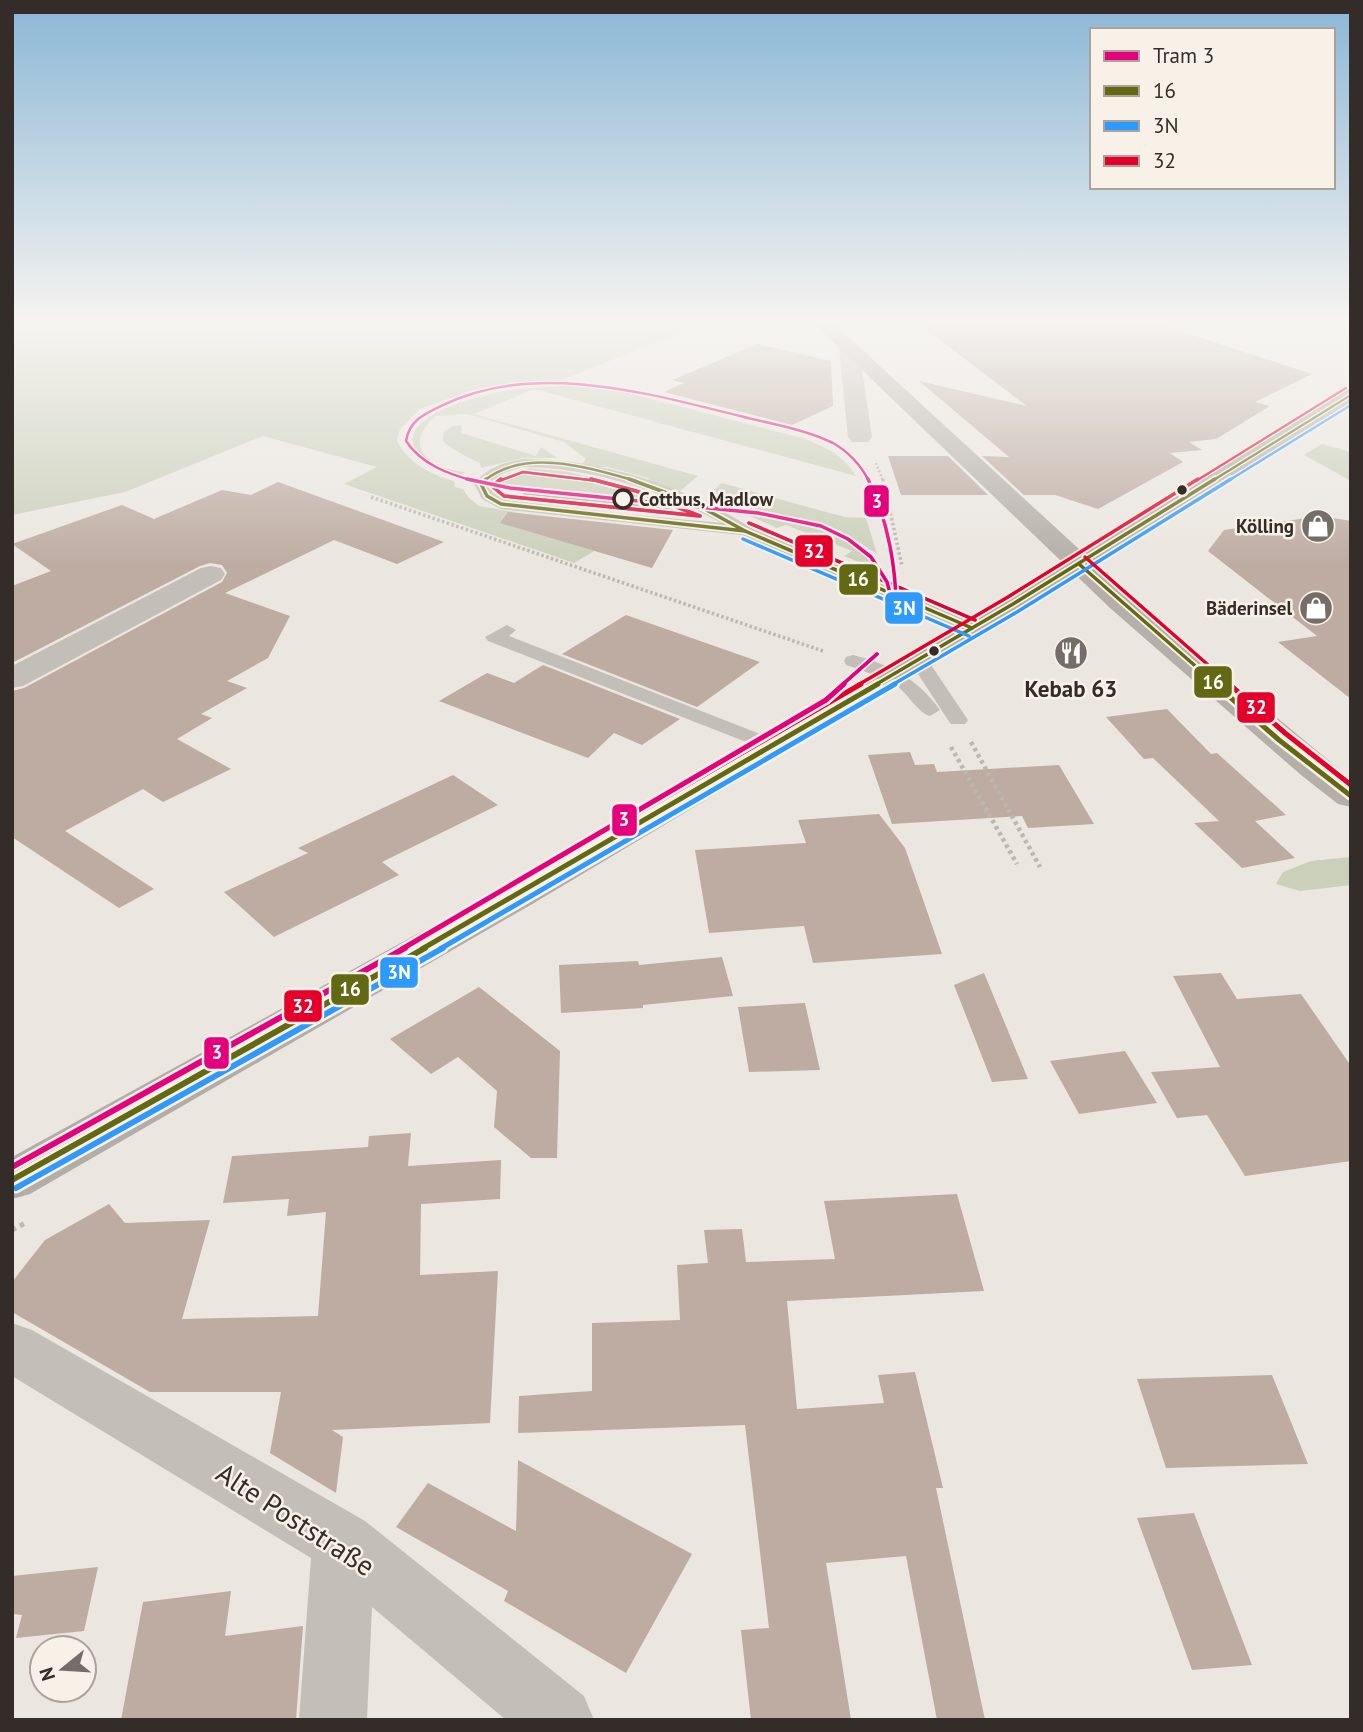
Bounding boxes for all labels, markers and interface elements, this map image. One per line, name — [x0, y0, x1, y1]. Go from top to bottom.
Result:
legend — [1090, 28, 1335, 189]
text: Tram 3 — [1153, 42, 1214, 69]
text: 16 — [1153, 77, 1176, 104]
text: 3N — [1153, 112, 1179, 139]
text: 32 — [1153, 147, 1176, 174]
unlabelled marker — [1175, 483, 1189, 497]
line badge: 3 — [863, 484, 890, 518]
place label: Cottbus, Madlow — [639, 487, 773, 511]
marker: Cottbus, Madlow — [613, 489, 633, 509]
text: 3 — [872, 489, 882, 513]
shop icon: Kölling — [1299, 507, 1337, 545]
place label: Kölling — [1236, 514, 1294, 538]
line badge: 32 — [794, 534, 834, 568]
text: 32 — [803, 539, 825, 563]
line badge: 16 — [838, 563, 879, 596]
text: 16 — [847, 567, 869, 591]
shop icon: Bäderinsel — [1297, 589, 1335, 627]
line badge: 3N — [884, 591, 924, 625]
text: 3N — [892, 596, 916, 620]
place label: Bäderinsel — [1206, 596, 1292, 620]
restaurant icon: Kebab 63 — [1052, 634, 1090, 672]
unlabelled marker — [927, 644, 941, 658]
line badge: 16 — [1193, 665, 1233, 699]
text: 16 — [1202, 670, 1224, 694]
place label: Kebab 63 — [1025, 674, 1117, 703]
line badge: 32 — [1236, 691, 1276, 724]
text: 32 — [1245, 695, 1267, 719]
line badge: 3 — [611, 803, 638, 837]
text: 3 — [619, 807, 629, 831]
line badge: 3N — [379, 956, 419, 989]
text: 3N — [387, 960, 411, 984]
line badge: 16 — [330, 973, 370, 1006]
text: 16 — [339, 977, 361, 1001]
line badge: 32 — [283, 989, 323, 1023]
text: 32 — [292, 994, 314, 1018]
line badge: 3 — [203, 1036, 230, 1070]
text: 3 — [212, 1040, 222, 1064]
street label: Alte Poststraße — [210, 1454, 382, 1584]
north arrow — [28, 1634, 98, 1704]
text: N — [33, 1665, 60, 1684]

